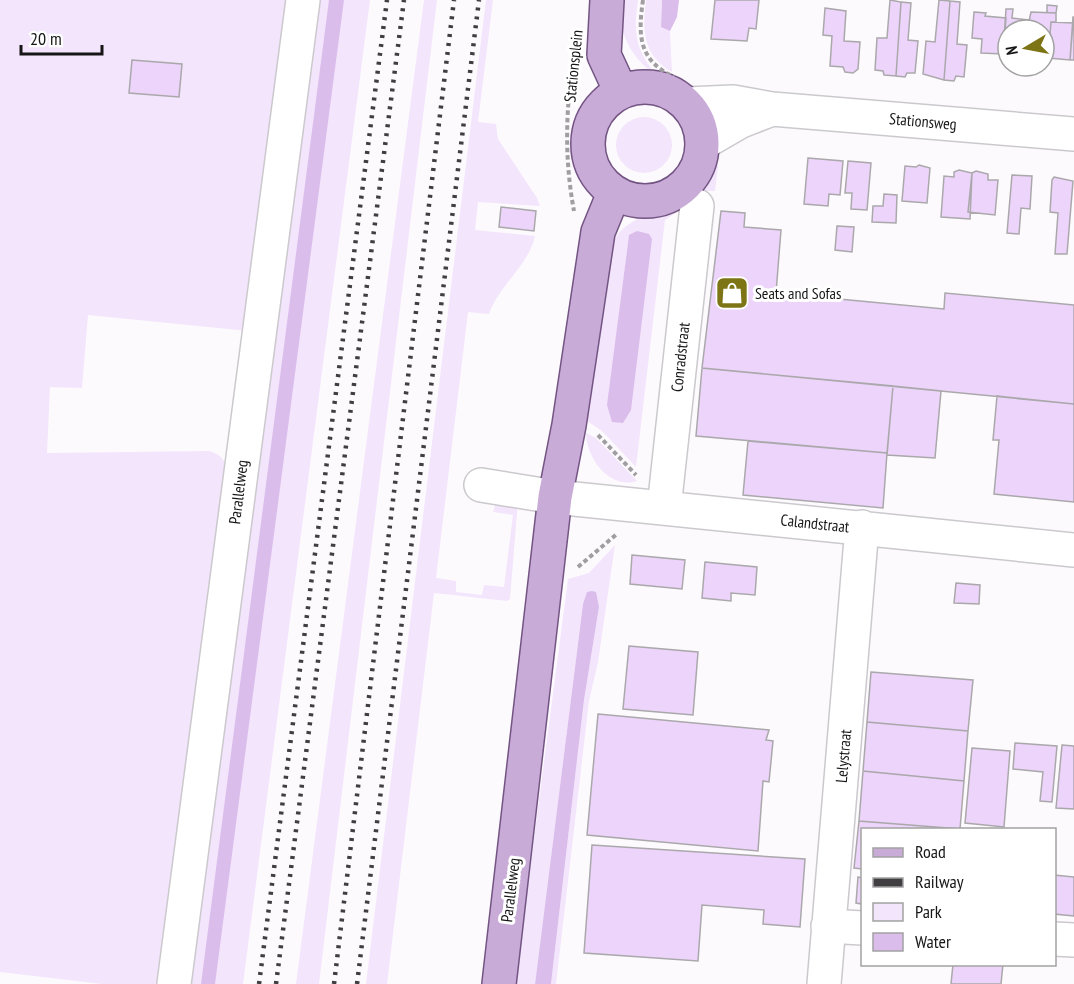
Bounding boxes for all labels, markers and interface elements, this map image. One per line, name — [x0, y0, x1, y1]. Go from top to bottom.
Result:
scale bar — [21, 18, 102, 56]
north arrow — [996, 18, 1056, 78]
text: 20 m — [30, 27, 62, 50]
street label: Stationsplein — [559, 29, 587, 103]
text: N — [1001, 45, 1022, 57]
street label: Stationsweg — [888, 108, 958, 134]
shop icon: Seats and Sofas — [714, 275, 750, 311]
place label: Seats and Sofas — [755, 283, 841, 303]
street label: Conradstraat — [666, 321, 694, 393]
street label: Parallelweg — [224, 459, 252, 525]
street label: Calandstraat — [780, 509, 851, 537]
street label: Lelystraat — [831, 728, 855, 784]
legend — [861, 828, 1056, 966]
text: Road — [915, 840, 946, 863]
street label: Parallelweg — [496, 857, 524, 923]
text: Railway — [915, 870, 964, 893]
text: Park — [915, 900, 942, 923]
text: Water — [915, 930, 951, 953]

